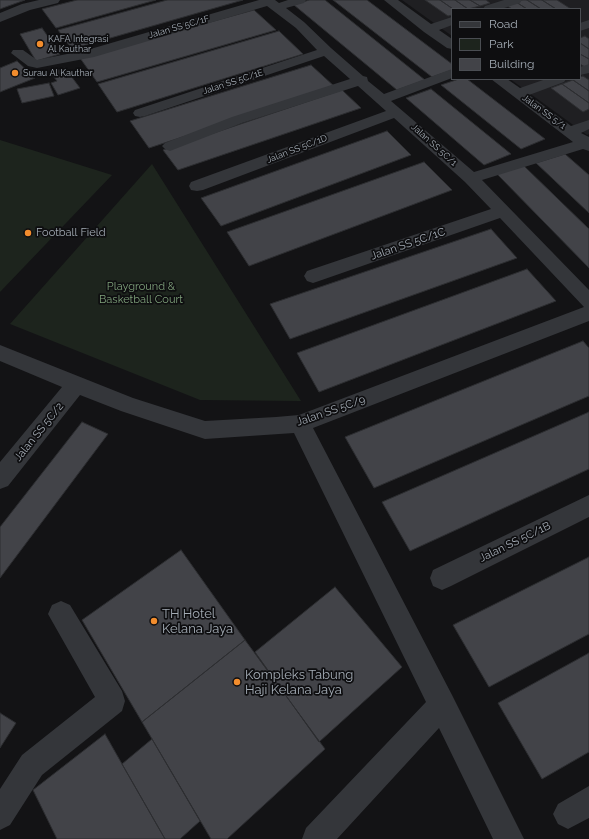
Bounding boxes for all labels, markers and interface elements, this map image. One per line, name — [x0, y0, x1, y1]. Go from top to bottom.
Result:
legend — [451, 8, 581, 80]
street label: Jalan SS 5C/1F — [147, 13, 211, 41]
text: Road — [489, 17, 518, 31]
place label: KAFA Integrasi Al Kauthar — [48, 34, 109, 55]
text: Park — [489, 37, 514, 51]
marker: KAFA Integrasi Al Kauthar — [35, 39, 45, 49]
text: Building — [489, 57, 535, 71]
street label: Jalan SS 5C/1E — [201, 67, 265, 97]
marker: Surau Al Kauthar — [10, 68, 20, 78]
place label: Surau Al Kauthar — [23, 68, 93, 78]
street label: Jalan SS 5/1 — [520, 93, 568, 131]
street label: Jalan SS 5C/1 — [409, 122, 459, 168]
street label: Jalan SS 5C/1D — [265, 133, 329, 165]
street label: Jalan SS 5C/1C — [369, 225, 447, 263]
place label: Football Field — [36, 226, 106, 240]
marker: Football Field — [23, 228, 33, 238]
park label: Playground & Basketball Court — [99, 280, 183, 306]
street label: Jalan SS 5C/9 — [295, 393, 367, 429]
street label: Jalan SS 5C/2 — [11, 400, 67, 464]
street label: Jalan SS 5C/1B — [477, 519, 553, 565]
place label: TH Hotel Kelana Jaya — [162, 606, 233, 637]
marker: TH Hotel Kelana Jaya — [149, 616, 159, 626]
place label: Kompleks Tabung Haji Kelana Jaya — [245, 667, 353, 698]
marker: Kompleks Tabung Haji Kelana Jaya — [232, 677, 242, 687]

